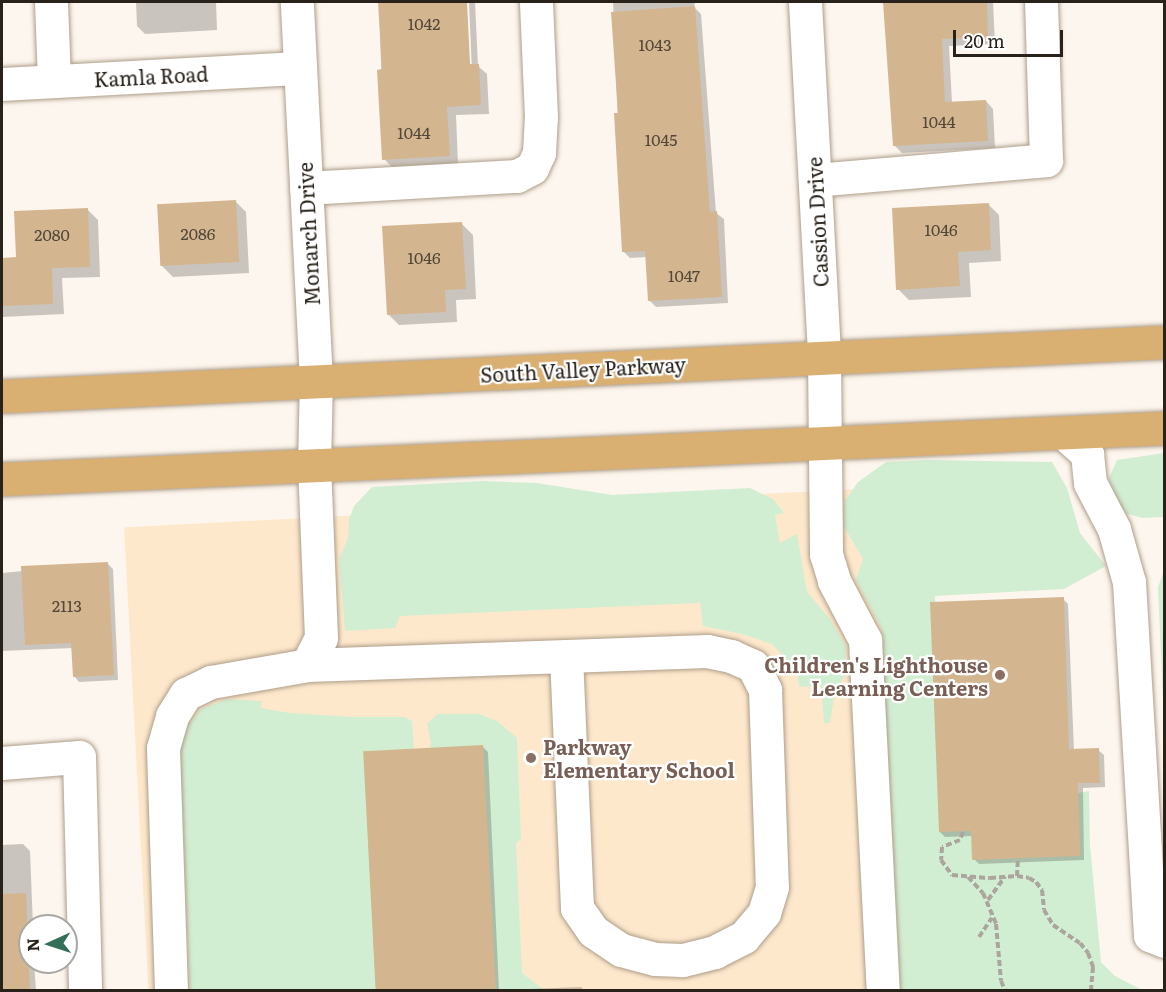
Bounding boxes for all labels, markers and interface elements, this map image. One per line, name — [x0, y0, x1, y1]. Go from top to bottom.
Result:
house number: 1042 — [408, 13, 440, 33]
scale bar — [956, 18, 1066, 56]
text: 20 m — [964, 27, 1005, 54]
house number: 1043 — [638, 34, 672, 54]
street label: Kamla Road — [93, 61, 209, 91]
house number: 1044 — [922, 111, 956, 131]
house number: 1044 — [397, 122, 431, 142]
house number: 1045 — [645, 129, 677, 149]
street label: Cassion Drive — [802, 156, 832, 288]
street label: Monarch Drive — [292, 162, 324, 306]
house number: 1046 — [924, 219, 958, 239]
house number: 2086 — [181, 223, 215, 243]
house number: 2080 — [34, 224, 70, 244]
house number: 1046 — [407, 247, 441, 267]
house number: 1047 — [668, 265, 700, 285]
street label: South Valley Parkway — [480, 352, 686, 386]
house number: 2113 — [52, 595, 82, 615]
place label: Children's Lighthouse Learning Centers — [764, 652, 988, 699]
marker: Children's Lighthouse Learning Centers — [993, 668, 1007, 682]
place label: Parkway Elementary School — [543, 734, 735, 781]
marker: Parkway Elementary School — [524, 751, 538, 765]
north arrow — [18, 914, 78, 974]
text: N — [20, 937, 44, 952]

